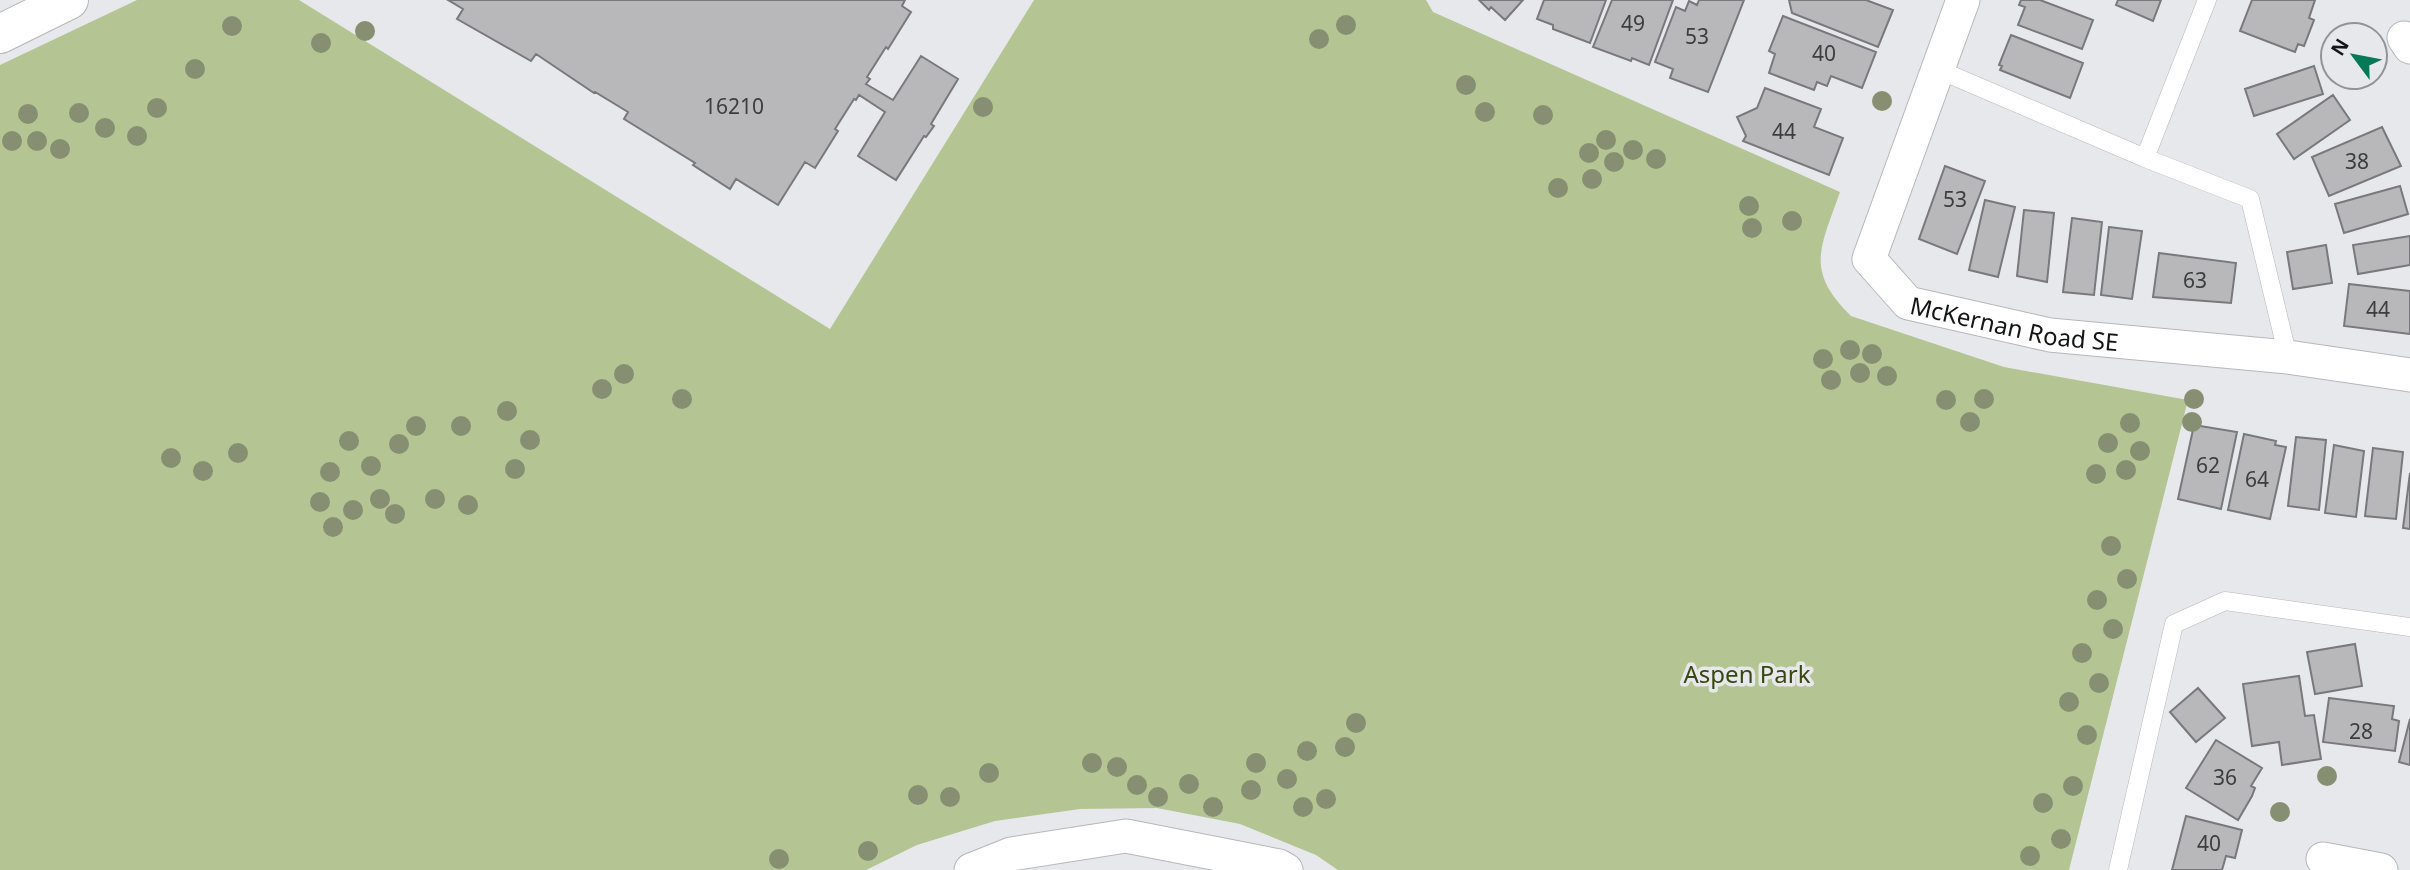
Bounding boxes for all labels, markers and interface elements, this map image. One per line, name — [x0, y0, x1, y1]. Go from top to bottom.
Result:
house number: 49 — [1621, 9, 1645, 37]
north arrow — [2319, 21, 2389, 91]
house number: 53 — [1685, 22, 1709, 50]
text: N — [2324, 34, 2355, 60]
house number: 40 — [1812, 39, 1836, 67]
house number: 16210 — [704, 92, 764, 120]
house number: 44 — [1772, 117, 1796, 145]
house number: 38 — [2345, 147, 2369, 175]
house number: 53 — [1943, 185, 1967, 213]
house number: 63 — [2183, 266, 2207, 294]
street label: McKernan Road SE — [1907, 288, 2120, 358]
house number: 44 — [2366, 295, 2390, 323]
house number: 62 — [2196, 451, 2220, 479]
house number: 64 — [2245, 465, 2269, 493]
park label: Aspen Park — [1684, 657, 1811, 690]
house number: 28 — [2349, 717, 2373, 745]
house number: 36 — [2213, 763, 2237, 791]
house number: 40 — [2197, 829, 2221, 857]

